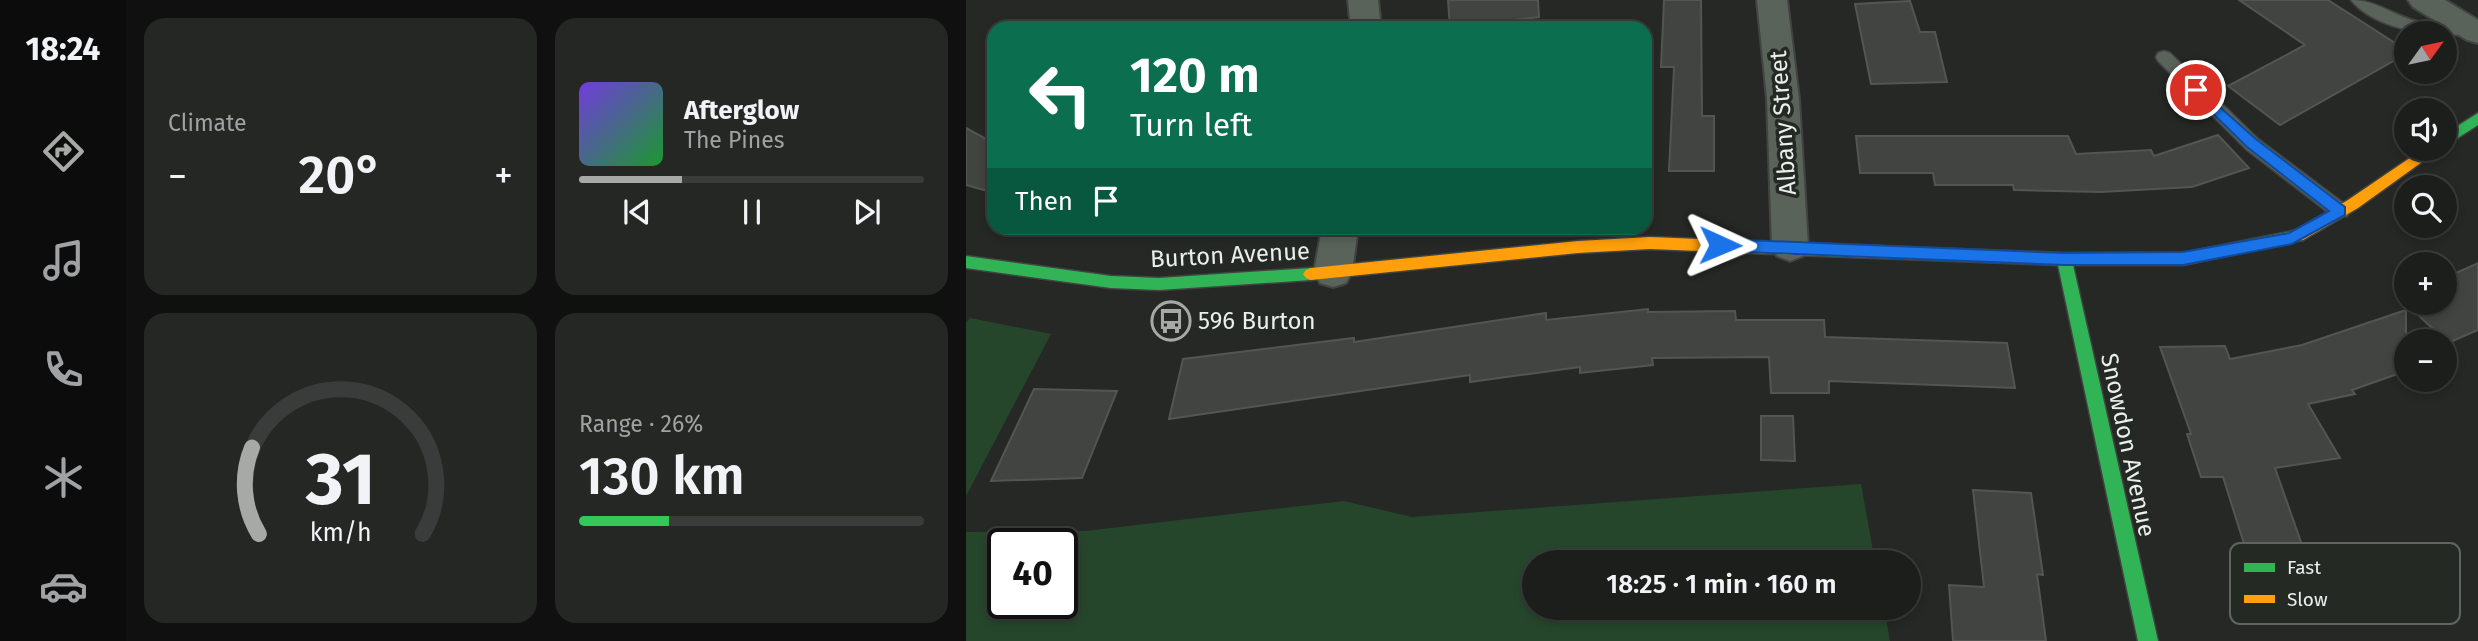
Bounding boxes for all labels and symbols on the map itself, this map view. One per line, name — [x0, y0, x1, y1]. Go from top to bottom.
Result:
north arrow — [2394, 21, 2457, 84]
street label: Albany Street — [1764, 49, 1802, 196]
pin — [2166, 60, 2226, 120]
position arrow — [1683, 208, 1757, 282]
street label: Burton Avenue — [1149, 237, 1311, 273]
bus stop icon: 596 Burton — [1150, 300, 1192, 342]
place label: 596 Burton — [1198, 307, 1316, 335]
street label: Snowdon Avenue — [2095, 351, 2161, 539]
speed limit sign: 40 — [987, 528, 1078, 619]
legend — [2230, 543, 2460, 624]
text: Fast — [2287, 556, 2321, 579]
text: Slow — [2287, 588, 2328, 611]

